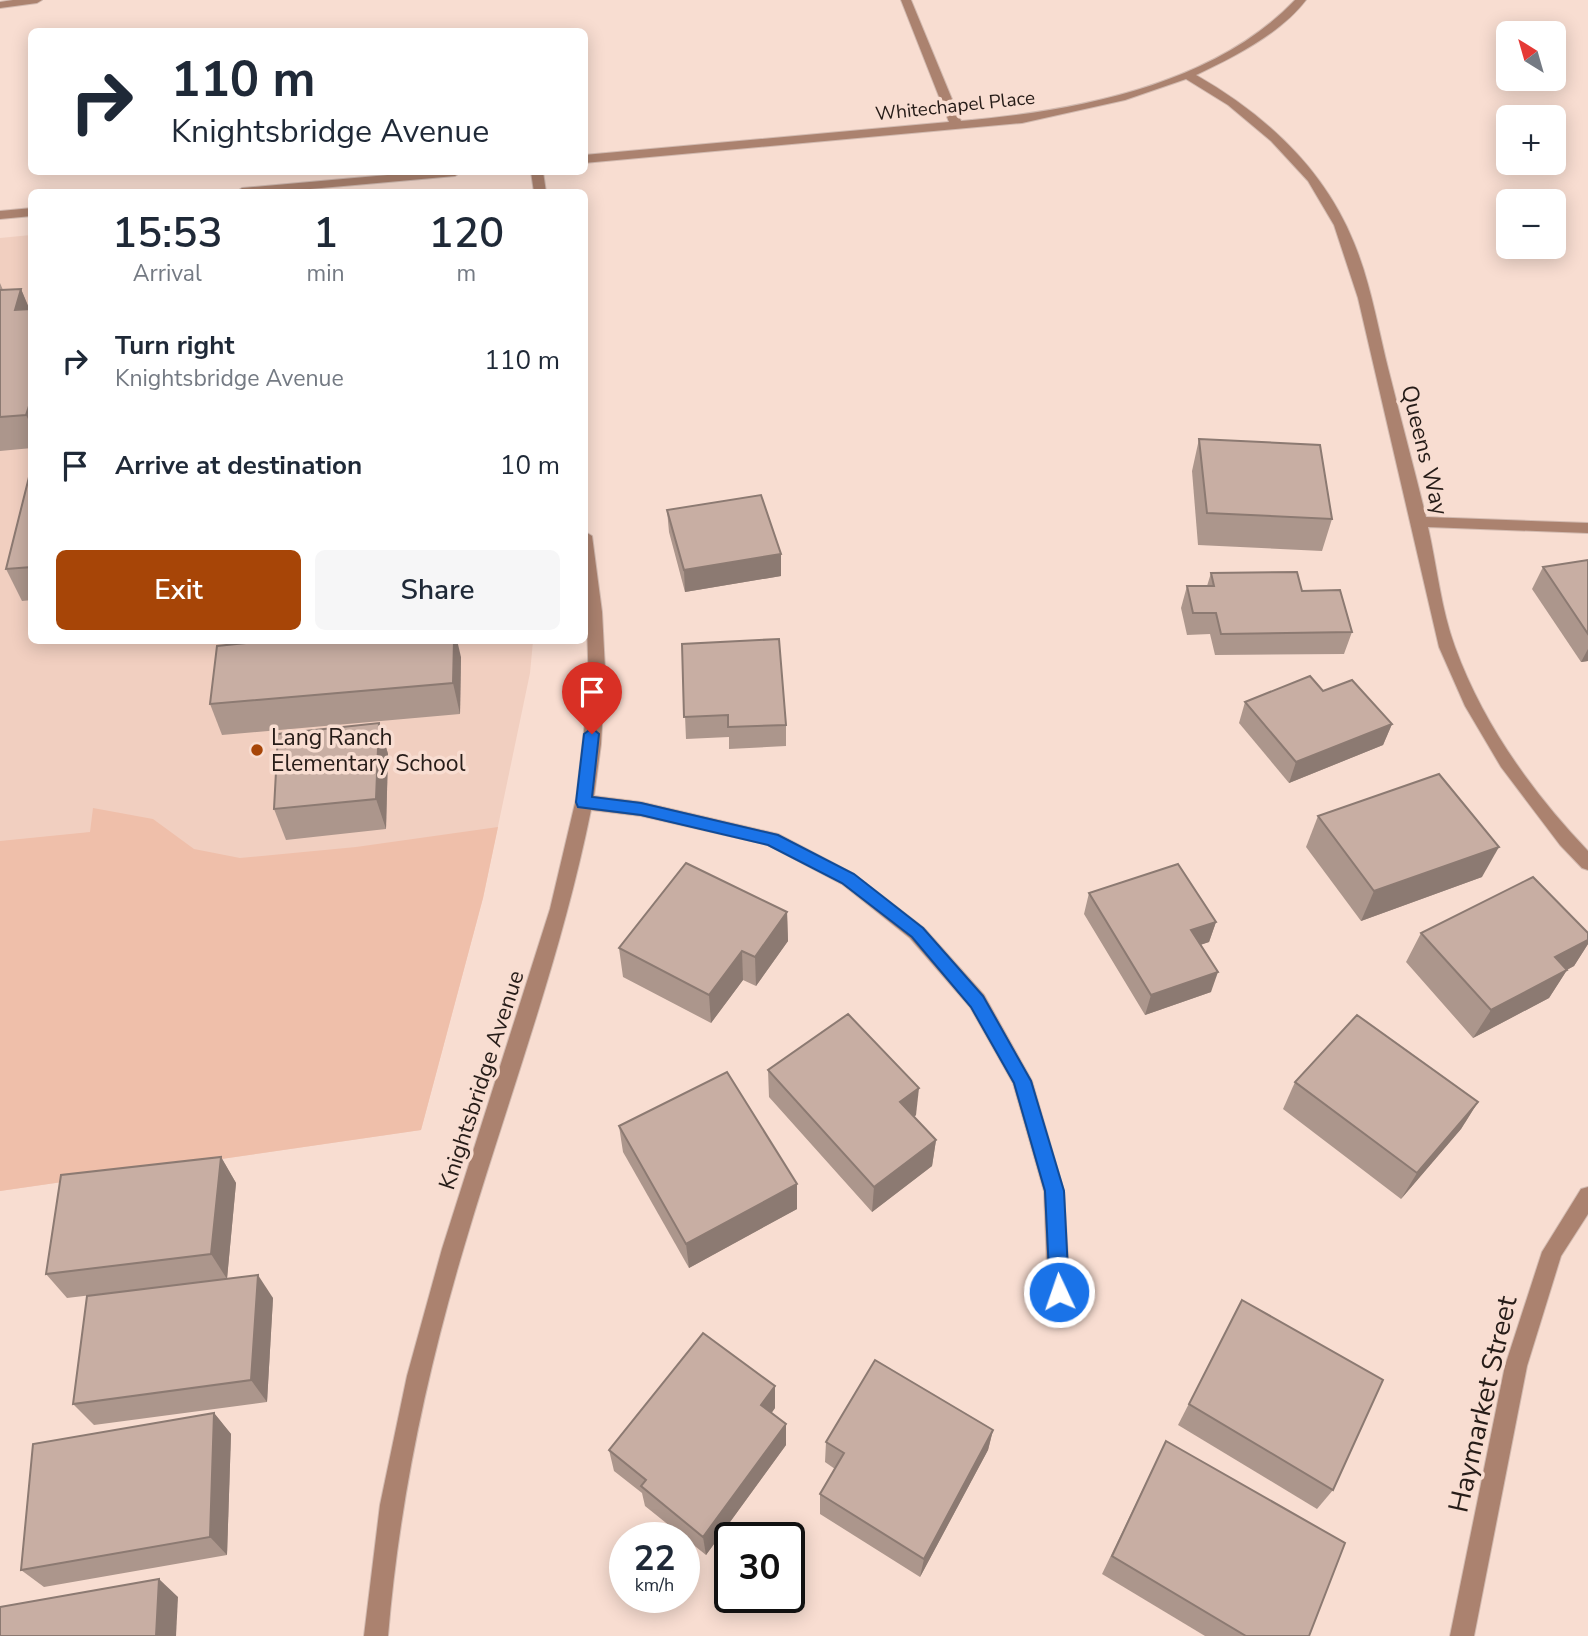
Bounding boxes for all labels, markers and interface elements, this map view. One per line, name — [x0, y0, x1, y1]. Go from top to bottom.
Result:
north arrow — [1496, 21, 1566, 91]
map controls — [1496, 21, 1566, 259]
text: 110 m — [171, 46, 315, 113]
icon: right — [56, 56, 147, 147]
street label: Whitechapel Place — [874, 85, 1036, 127]
button: + — [1496, 105, 1566, 175]
text: Knightsbridge Avenue — [171, 110, 489, 153]
button: − — [1496, 189, 1566, 259]
text: 15:53 — [112, 205, 223, 262]
text: 1 — [313, 205, 338, 262]
text: 120 — [428, 205, 504, 262]
text: Arrival — [133, 258, 202, 289]
text: min — [307, 258, 345, 289]
text: m — [456, 258, 476, 289]
text: Turn right — [115, 328, 234, 363]
icon: right — [56, 342, 94, 380]
text: 110 m — [484, 343, 560, 378]
text: Knightsbridge Avenue — [115, 363, 344, 394]
street label: Queens Way — [1393, 382, 1456, 519]
icon: arrive — [56, 447, 94, 485]
text: Arrive at destination — [115, 448, 362, 483]
text: 10 m — [500, 448, 560, 483]
button: Exit — [56, 550, 301, 630]
button: Share — [315, 550, 560, 630]
pin — [562, 662, 622, 734]
icon: arrive — [573, 673, 611, 711]
place label: Lang Ranch Elementary School — [271, 722, 466, 779]
marker: Lang Ranch Elementary School — [249, 742, 265, 758]
street label: Knightsbridge Avenue — [431, 967, 532, 1194]
position arrow — [1022, 1255, 1096, 1329]
street label: Haymarket Street — [1440, 1292, 1526, 1516]
speed limit sign: 30 — [714, 1522, 805, 1613]
text: 22 — [633, 1535, 676, 1582]
text: km/h — [635, 1573, 674, 1597]

